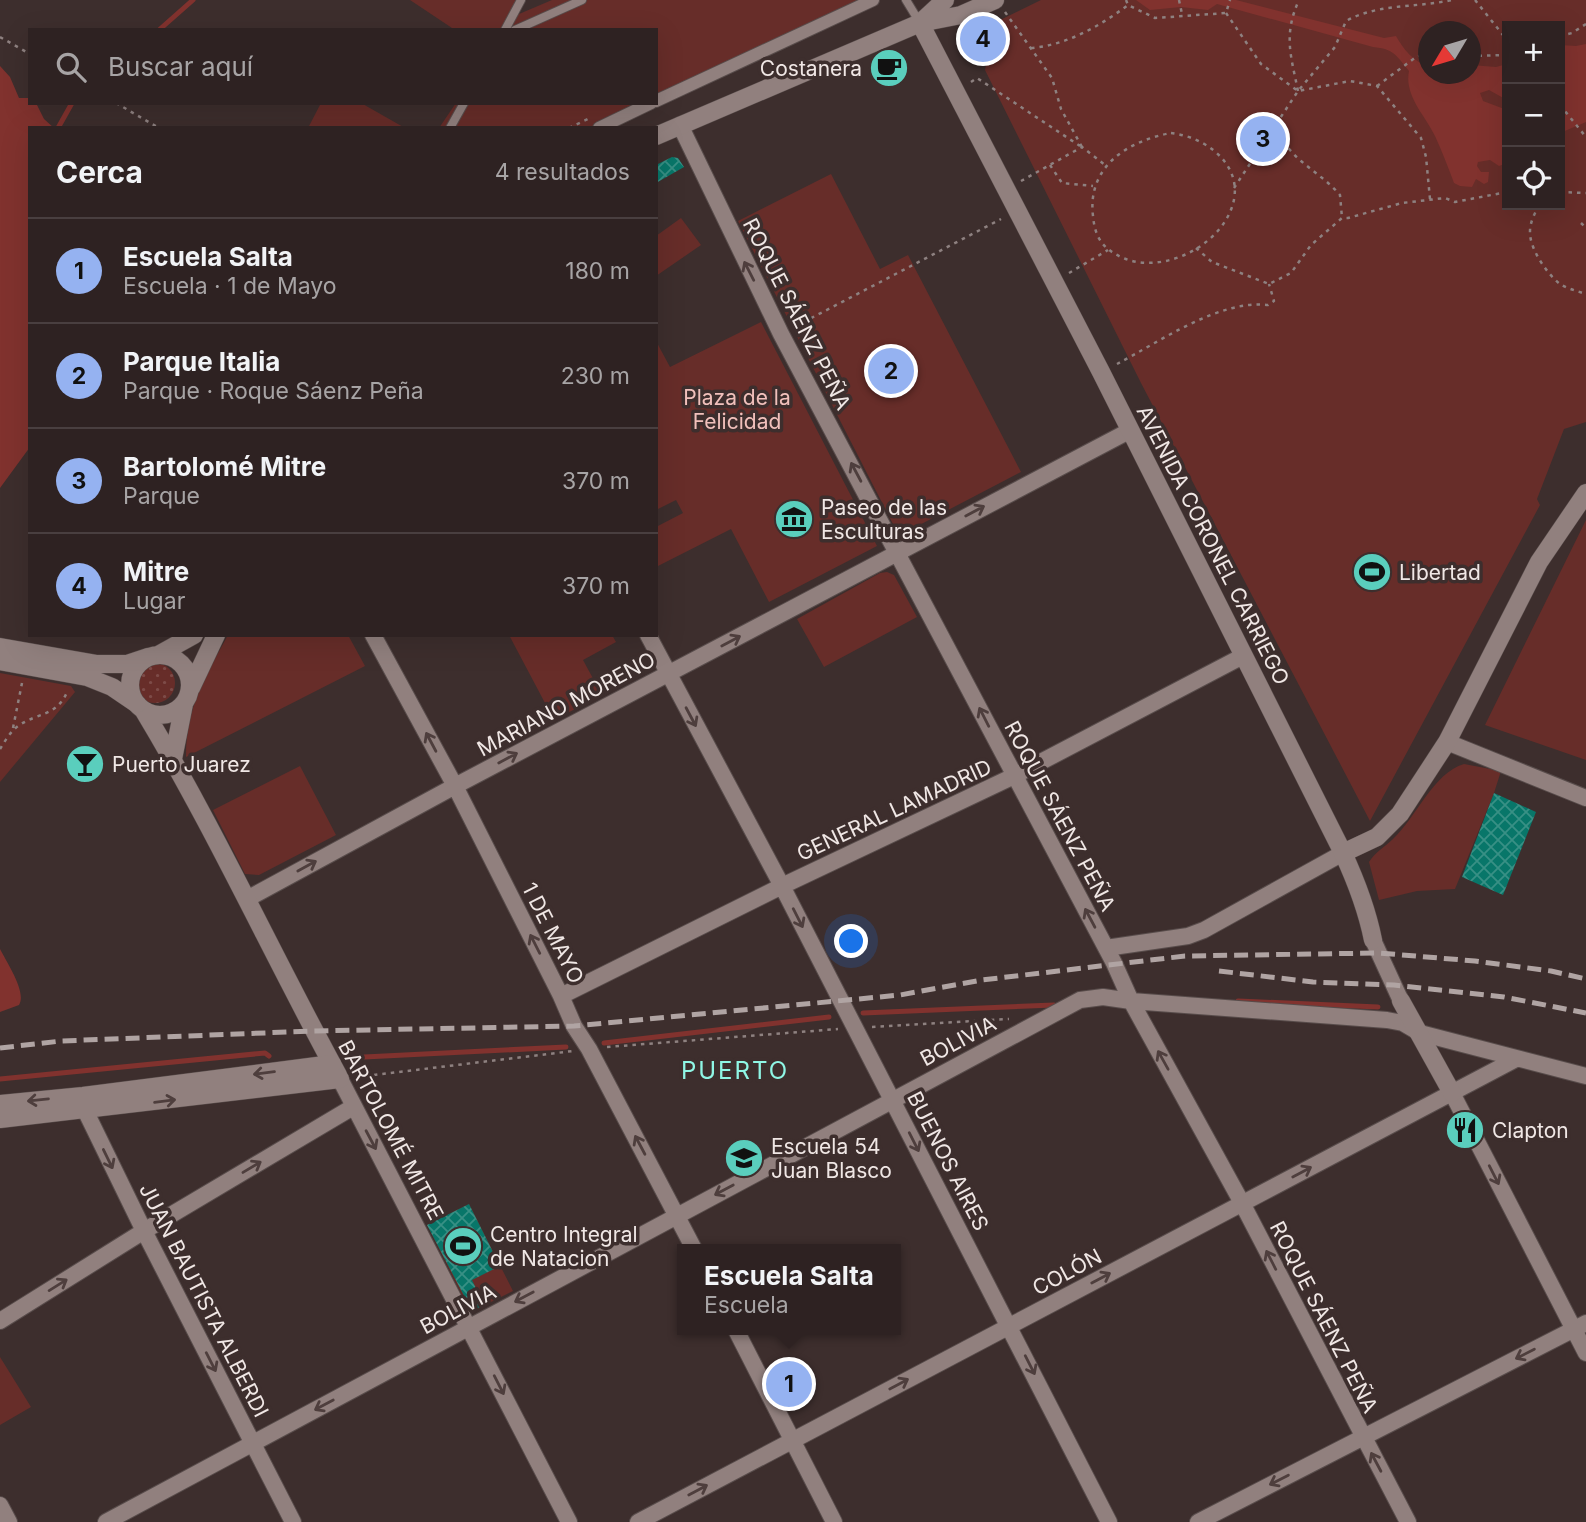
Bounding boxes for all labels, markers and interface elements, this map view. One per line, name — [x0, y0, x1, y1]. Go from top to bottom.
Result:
pin: 4 — [960, 13, 1006, 65]
north arrow — [1418, 21, 1481, 84]
map controls — [1502, 21, 1565, 210]
button: + — [1502, 21, 1565, 84]
search box — [28, 28, 658, 105]
cafe icon: Costanera — [868, 47, 910, 89]
icon: search — [52, 48, 90, 86]
text: Buscar aquí — [108, 51, 253, 82]
place label: Costanera — [760, 56, 862, 81]
button: − — [1502, 84, 1565, 147]
pin: 3 — [1240, 113, 1286, 165]
button: locate — [1502, 147, 1565, 210]
text: Cerca — [56, 154, 143, 190]
text: 4 resultados — [495, 158, 630, 186]
street label: ROQUE SÁENZ PEÑA — [738, 214, 857, 414]
text: Escuela Salta — [123, 241, 293, 272]
text: 1 — [74, 257, 84, 285]
text: 180 m — [565, 257, 630, 285]
one-way arrow — [742, 261, 756, 282]
text: Escuela · 1 de Mayo — [123, 272, 337, 300]
pin: 2 — [868, 345, 914, 397]
text: Parque Italia — [123, 346, 280, 377]
text: 2 — [72, 362, 86, 390]
text: 230 m — [561, 362, 630, 390]
text: Parque · Roque Sáenz Peña — [123, 377, 424, 405]
park label: Plaza de la Felicidad — [683, 385, 791, 434]
street label: AVENIDA CORONEL CARRIEGO — [1131, 401, 1295, 689]
text: Bartolomé Mitre — [123, 451, 326, 482]
one-way arrow — [848, 463, 862, 483]
text: 3 — [72, 467, 86, 495]
text: 370 m — [562, 467, 630, 495]
text: Parque — [123, 482, 200, 510]
place label: Paseo de las Esculturas — [821, 495, 947, 544]
museum icon: Paseo de las Esculturas — [773, 498, 815, 540]
one-way arrow — [964, 504, 985, 518]
sports icon: Libertad — [1351, 551, 1393, 593]
text: Mitre — [123, 556, 189, 587]
place label: Libertad — [1399, 560, 1481, 585]
text: 4 — [71, 572, 87, 600]
text: 370 m — [562, 572, 630, 600]
text: Lugar — [123, 587, 185, 615]
one-way arrow — [720, 634, 740, 648]
street label: MARIANO MORENO — [473, 647, 659, 761]
one-way arrow — [685, 706, 699, 727]
one-way arrow — [977, 707, 990, 728]
street label: ROQUE SÁENZ PEÑA — [999, 716, 1122, 915]
one-way arrow — [424, 732, 438, 752]
bar icon: Puerto Juarez — [64, 743, 106, 785]
one-way arrow — [497, 751, 517, 765]
place label: Puerto Juarez — [112, 752, 251, 777]
street label: GENERAL LAMADRID — [793, 754, 995, 866]
one-way arrow — [297, 859, 317, 873]
street label: 1 DE MAYO — [517, 878, 589, 988]
one-way arrow — [791, 907, 805, 928]
one-way arrow — [1083, 909, 1097, 929]
your location — [834, 924, 868, 958]
one-way arrow — [527, 934, 541, 955]
street label: BOLIVIA — [916, 1011, 1000, 1071]
street label: BARTOLOMÉ MITRE — [333, 1035, 450, 1224]
one-way arrow — [1156, 1050, 1170, 1070]
district label: PUERTO — [681, 1056, 789, 1085]
one-way arrow — [253, 1066, 276, 1079]
street label: BUENOS AIRES — [902, 1087, 994, 1235]
one-way arrow — [27, 1094, 50, 1107]
one-way arrow — [153, 1094, 176, 1107]
restaurant icon: Clapton — [1444, 1109, 1486, 1151]
place label: Clapton — [1492, 1118, 1569, 1143]
one-way arrow — [364, 1129, 378, 1149]
one-way arrow — [908, 1131, 922, 1152]
place label: Escuela 54 Juan Blasco — [771, 1134, 892, 1183]
one-way arrow — [633, 1136, 647, 1156]
school or university icon: Escuela 54 Juan Blasco — [723, 1137, 765, 1179]
one-way arrow — [102, 1148, 116, 1169]
one-way arrow — [242, 1159, 262, 1173]
one-way arrow — [1488, 1164, 1502, 1185]
one-way arrow — [1291, 1165, 1312, 1178]
street label: JUAN BAUTISTA ALBERDI — [134, 1179, 274, 1421]
one-way arrow — [714, 1183, 735, 1197]
street label: ROQUE SÁENZ PEÑA — [1265, 1217, 1384, 1417]
place label: Centro Integral de Natacion — [490, 1222, 638, 1271]
sports icon: Centro Integral de Natacion — [442, 1225, 484, 1267]
street label: COLÓN — [1028, 1243, 1106, 1301]
popup — [677, 1244, 901, 1335]
one-way arrow — [1264, 1250, 1278, 1271]
text: Escuela Salta — [704, 1260, 874, 1291]
one-way arrow — [1090, 1271, 1111, 1284]
one-way arrow — [47, 1277, 67, 1291]
street label: BOLIVIA — [416, 1279, 500, 1339]
one-way arrow — [514, 1290, 534, 1304]
text: Escuela — [704, 1291, 789, 1319]
one-way arrow — [1515, 1347, 1536, 1361]
one-way arrow — [205, 1351, 219, 1371]
one-way arrow — [1023, 1355, 1037, 1375]
pin: 1 — [766, 1358, 812, 1410]
one-way arrow — [493, 1374, 507, 1394]
one-way arrow — [889, 1377, 909, 1391]
one-way arrow — [314, 1398, 334, 1412]
one-way arrow — [1369, 1452, 1382, 1473]
one-way arrow — [1269, 1473, 1290, 1487]
one-way arrow — [687, 1483, 708, 1496]

